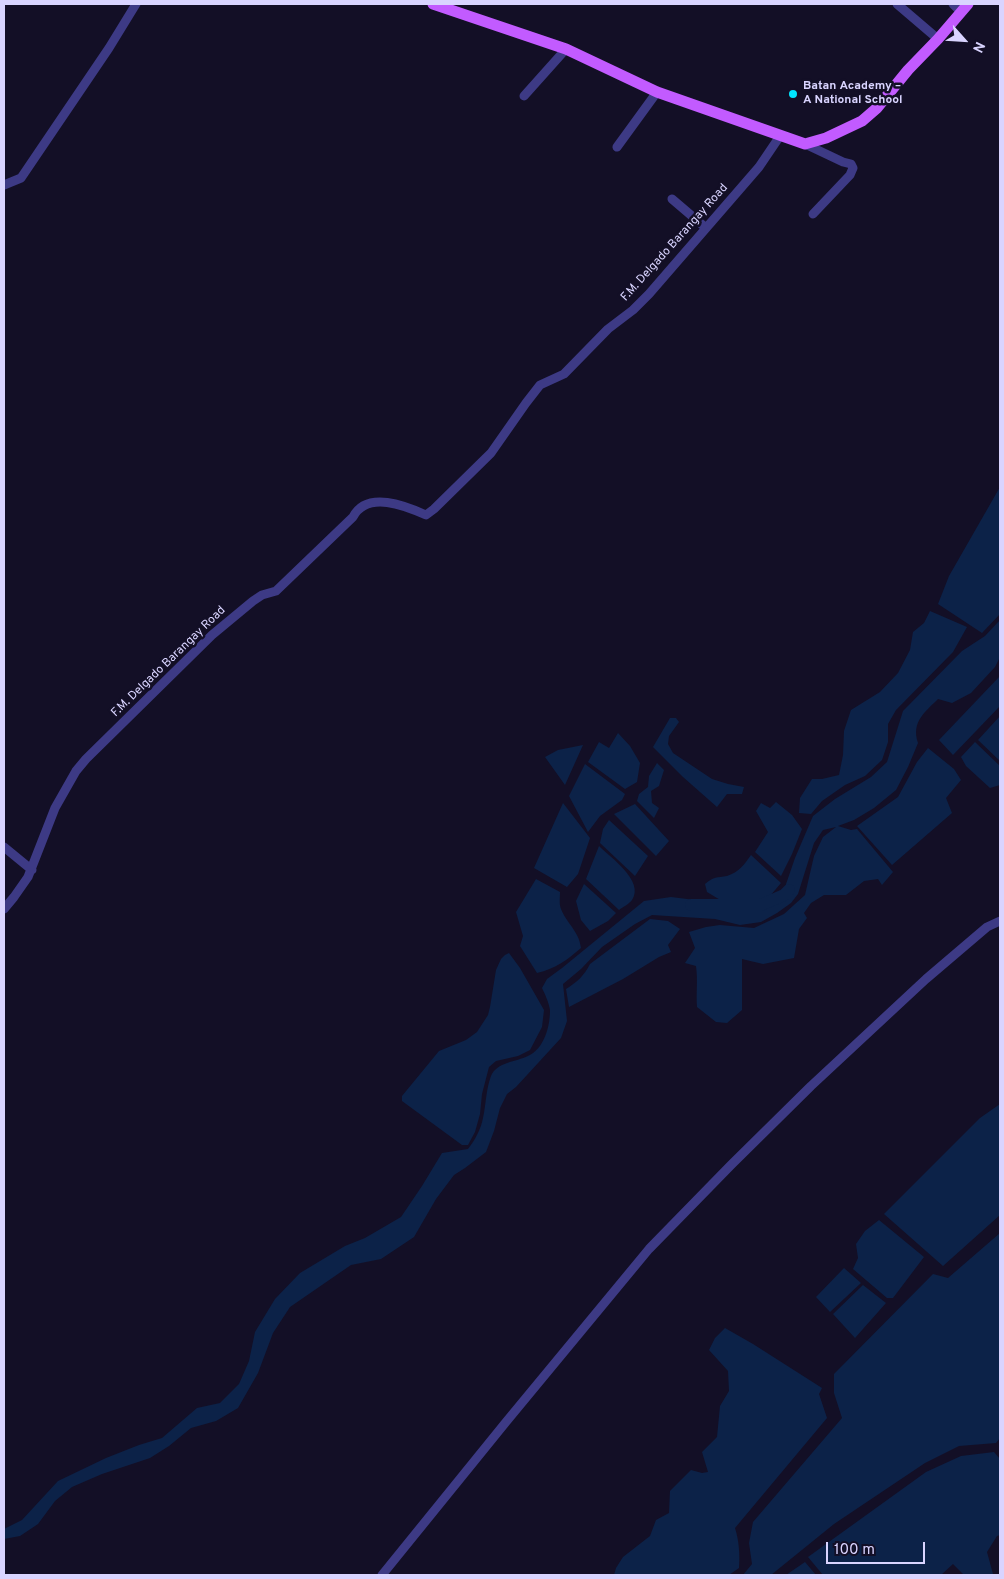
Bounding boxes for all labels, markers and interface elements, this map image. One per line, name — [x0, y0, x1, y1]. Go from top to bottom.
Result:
north arrow — [939, 15, 989, 65]
text: N — [968, 39, 988, 55]
place label: Batan Academy – A National School — [803, 80, 903, 108]
marker: Batan Academy – A National School — [787, 88, 799, 100]
street label: F.M. Delgado Barangay Road — [618, 181, 732, 305]
street label: F.M. Delgado Barangay Road — [109, 604, 229, 720]
scale bar — [829, 1532, 928, 1564]
text: 100 m — [834, 1541, 875, 1560]

